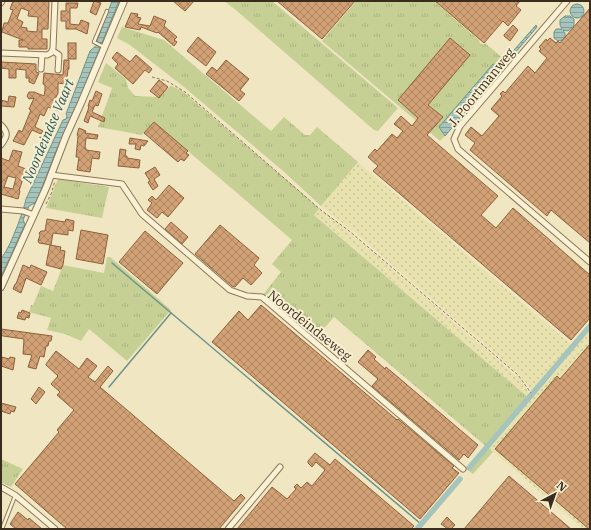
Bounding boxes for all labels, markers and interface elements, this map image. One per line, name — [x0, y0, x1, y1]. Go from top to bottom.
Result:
street label: J. Poortmanweg — [444, 44, 518, 130]
water label: Noordeindse Vaart — [18, 75, 78, 187]
street label: Noordeindseweg — [264, 286, 355, 364]
north arrow — [535, 474, 575, 514]
text: N — [554, 478, 570, 495]

